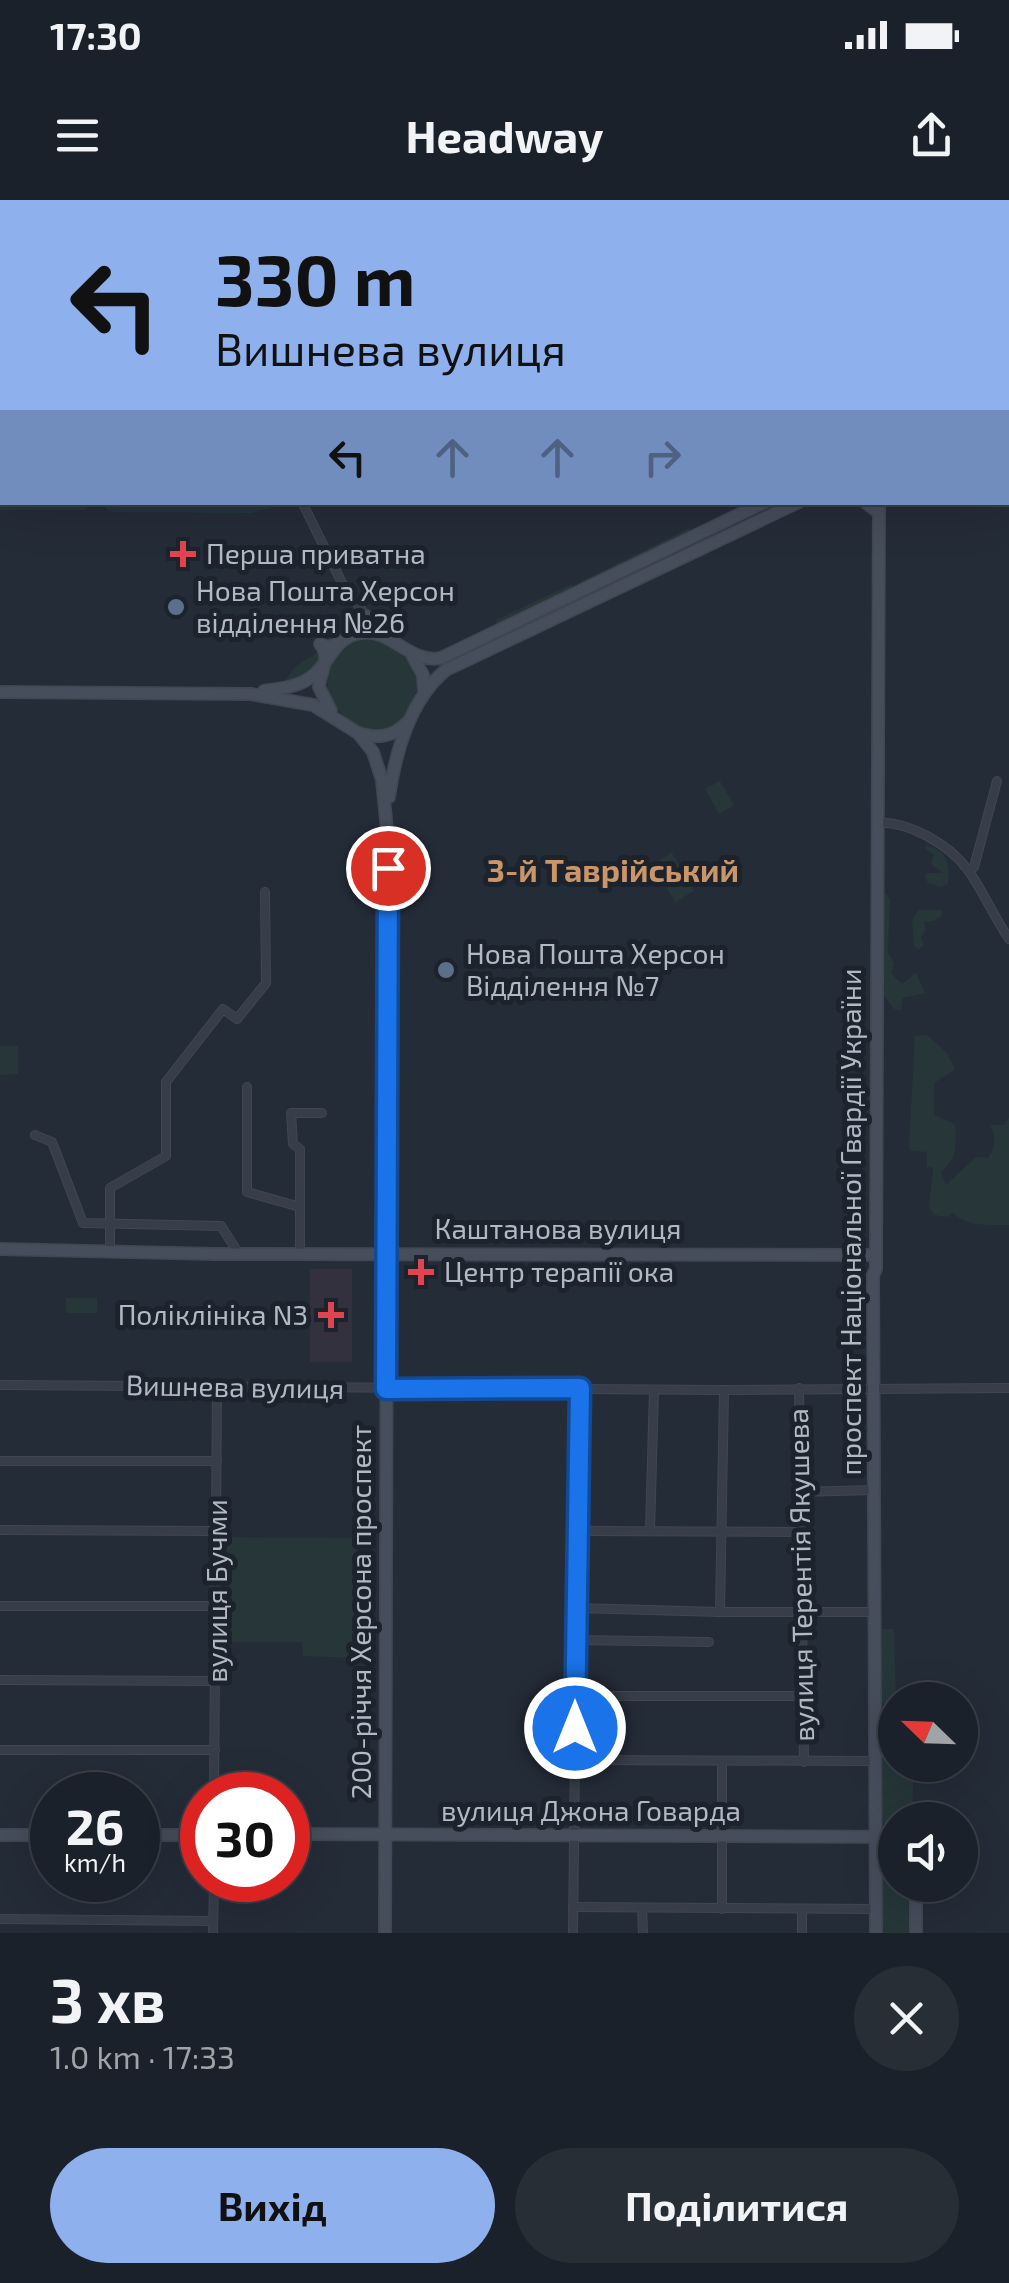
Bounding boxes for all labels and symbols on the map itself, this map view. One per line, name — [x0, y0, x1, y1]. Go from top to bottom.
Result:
place label: Перша приватна — [206, 536, 426, 570]
marker: Перша приватна — [170, 541, 196, 567]
place label: Нова Пошта Херсон відділення №26 — [196, 573, 455, 639]
marker: Нова Пошта Херсон відділення №26 — [165, 596, 187, 618]
pin — [346, 826, 431, 911]
district label: 3-й Таврійський — [487, 850, 739, 888]
place label: Нова Пошта Херсон Відділення №7 — [466, 936, 725, 1002]
marker: Нова Пошта Херсон Відділення №7 — [435, 959, 457, 981]
street label: проспект Національної Гвардії України — [833, 969, 867, 1475]
street label: Каштанова вулиця — [435, 1211, 681, 1245]
place label: Центр терапії ока — [444, 1254, 674, 1288]
marker: Центр терапії ока — [408, 1259, 434, 1285]
place label: Поліклініка N3 — [118, 1297, 308, 1331]
marker: Поліклініка N3 — [318, 1302, 344, 1328]
street label: Вишнева вулиця — [126, 1367, 344, 1405]
street label: вулиця Терентія Якушева — [780, 1408, 820, 1742]
street label: 200-річчя Херсона проспект — [343, 1425, 377, 1799]
street label: вулиця Бучми — [199, 1499, 233, 1683]
position arrow — [523, 1676, 627, 1780]
north arrow — [878, 1682, 978, 1782]
speed limit sign: 30 — [180, 1772, 310, 1902]
street label: вулиця Джона Говарда — [441, 1793, 741, 1827]

